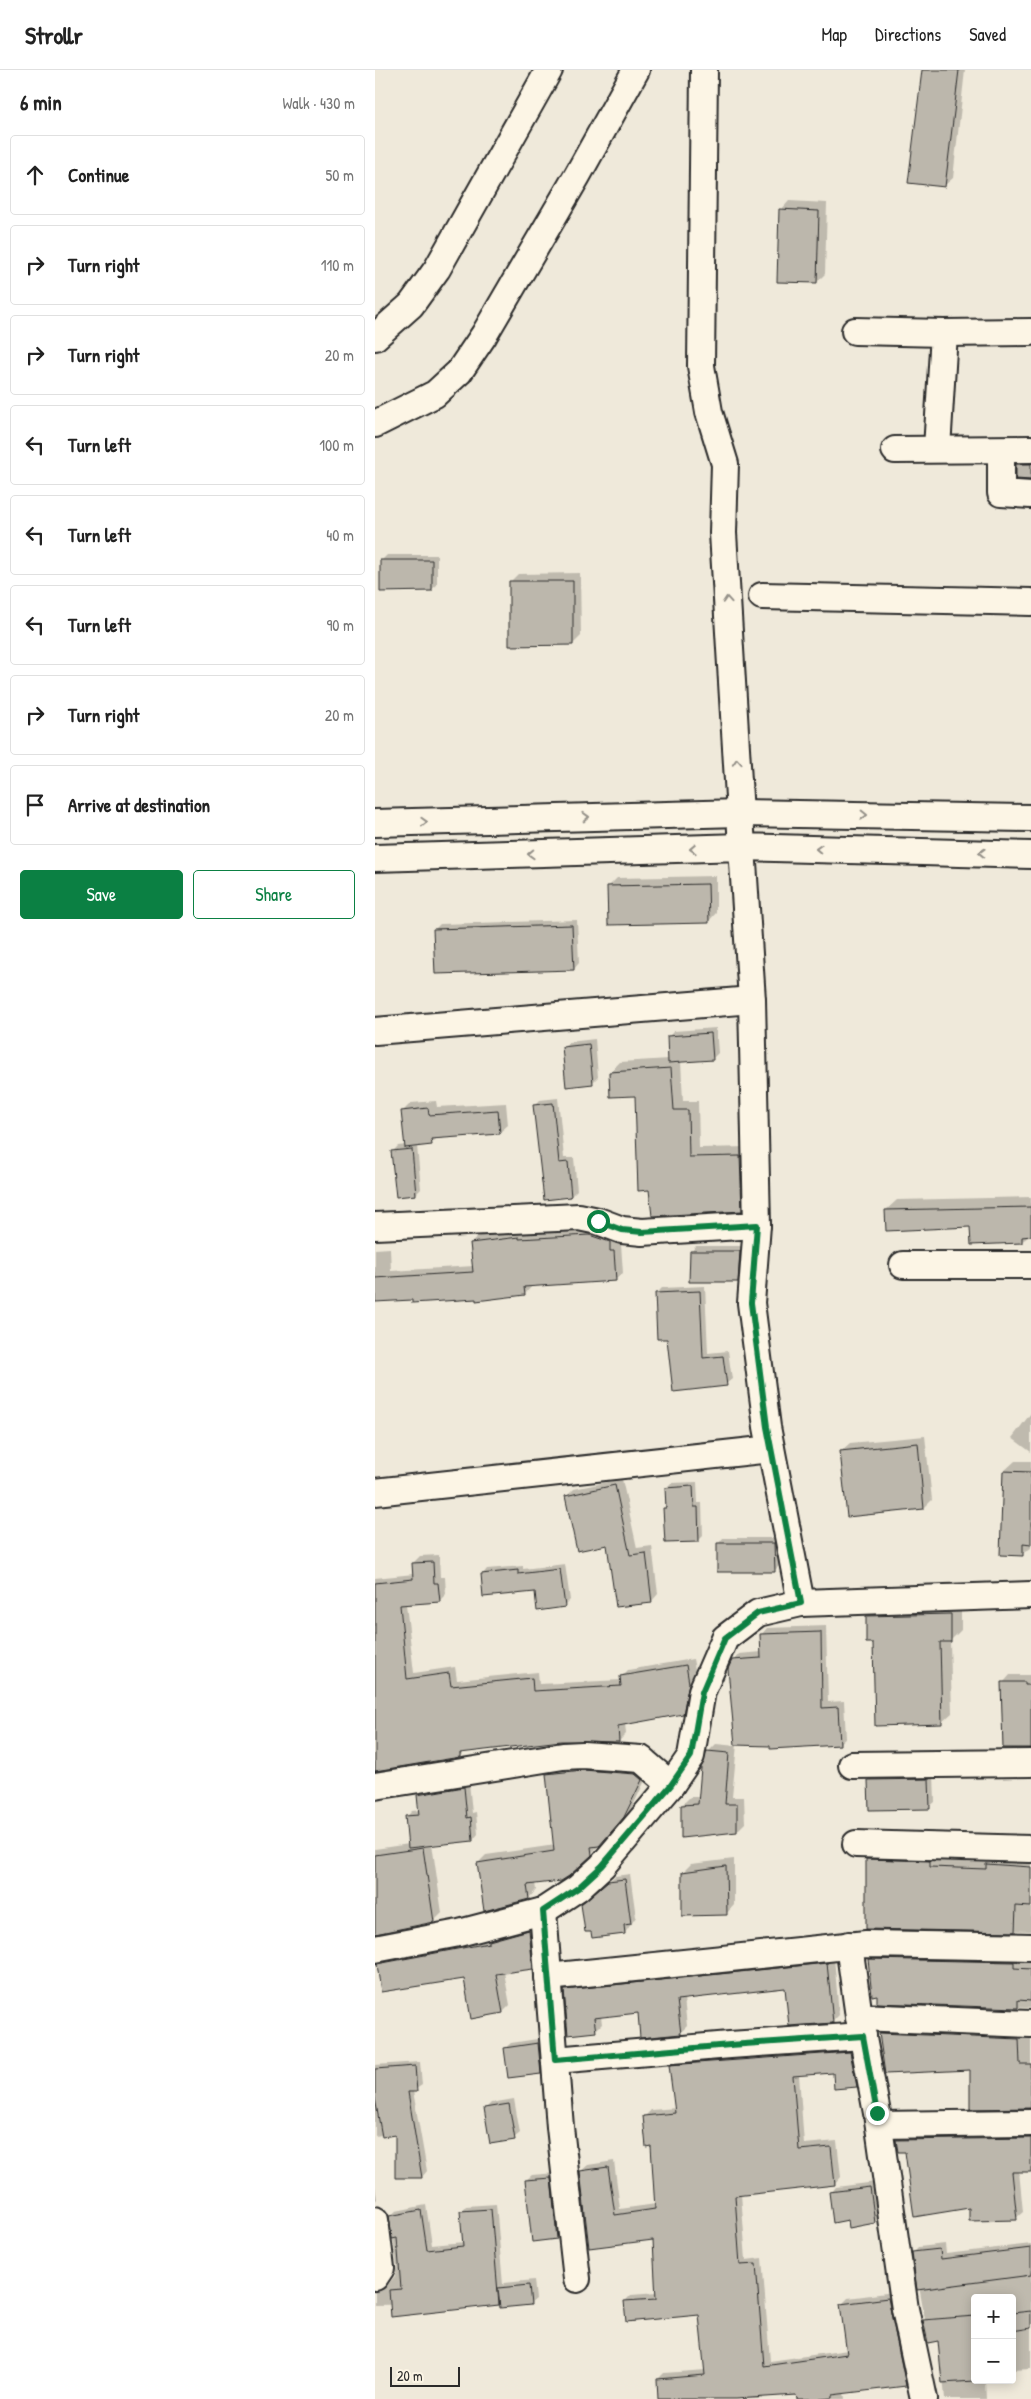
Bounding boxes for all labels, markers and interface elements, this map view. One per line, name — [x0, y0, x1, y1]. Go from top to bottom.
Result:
text: Strollr — [25, 19, 83, 51]
text: Map — [822, 22, 847, 47]
text: Directions — [875, 22, 941, 47]
text: Saved — [969, 22, 1006, 47]
text: 6 min — [20, 88, 62, 117]
text: Walk · 430 m — [283, 92, 355, 114]
icon: ahead — [21, 161, 49, 189]
text: Continue — [68, 162, 129, 188]
text: 50 m — [326, 164, 354, 186]
icon: right — [21, 251, 49, 279]
text: Turn right — [68, 252, 139, 278]
text: 110 m — [321, 254, 354, 276]
icon: right — [21, 341, 49, 369]
text: Turn right — [68, 342, 139, 368]
text: 20 m — [325, 344, 354, 366]
icon: left — [21, 431, 49, 459]
text: Turn left — [68, 432, 131, 458]
text: 100 m — [319, 434, 354, 456]
icon: left — [21, 521, 49, 549]
text: Turn left — [68, 522, 131, 548]
text: 40 m — [326, 524, 354, 546]
one-way arrow — [722, 595, 733, 603]
icon: left — [21, 611, 49, 639]
text: Turn left — [68, 612, 131, 638]
text: 90 m — [326, 614, 354, 636]
icon: right — [21, 701, 49, 729]
text: Turn right — [68, 702, 139, 728]
text: 20 m — [325, 704, 354, 726]
one-way arrow — [732, 757, 743, 765]
icon: arrive — [21, 791, 49, 819]
text: Arrive at destination — [68, 792, 210, 818]
one-way arrow — [860, 810, 868, 820]
one-way arrow — [582, 812, 590, 822]
one-way arrow — [420, 817, 428, 827]
one-way arrow — [689, 843, 697, 854]
one-way arrow — [815, 844, 823, 854]
one-way arrow — [527, 848, 535, 859]
one-way arrow — [977, 848, 985, 859]
button: Save — [20, 870, 183, 919]
button: Share — [193, 870, 355, 919]
route start — [587, 1210, 610, 1233]
route end — [866, 2102, 889, 2125]
map controls — [971, 2294, 1016, 2384]
button: + — [971, 2294, 1016, 2339]
button: − — [971, 2339, 1016, 2384]
scale bar — [390, 2364, 460, 2387]
text: 20 m — [397, 2366, 423, 2385]

